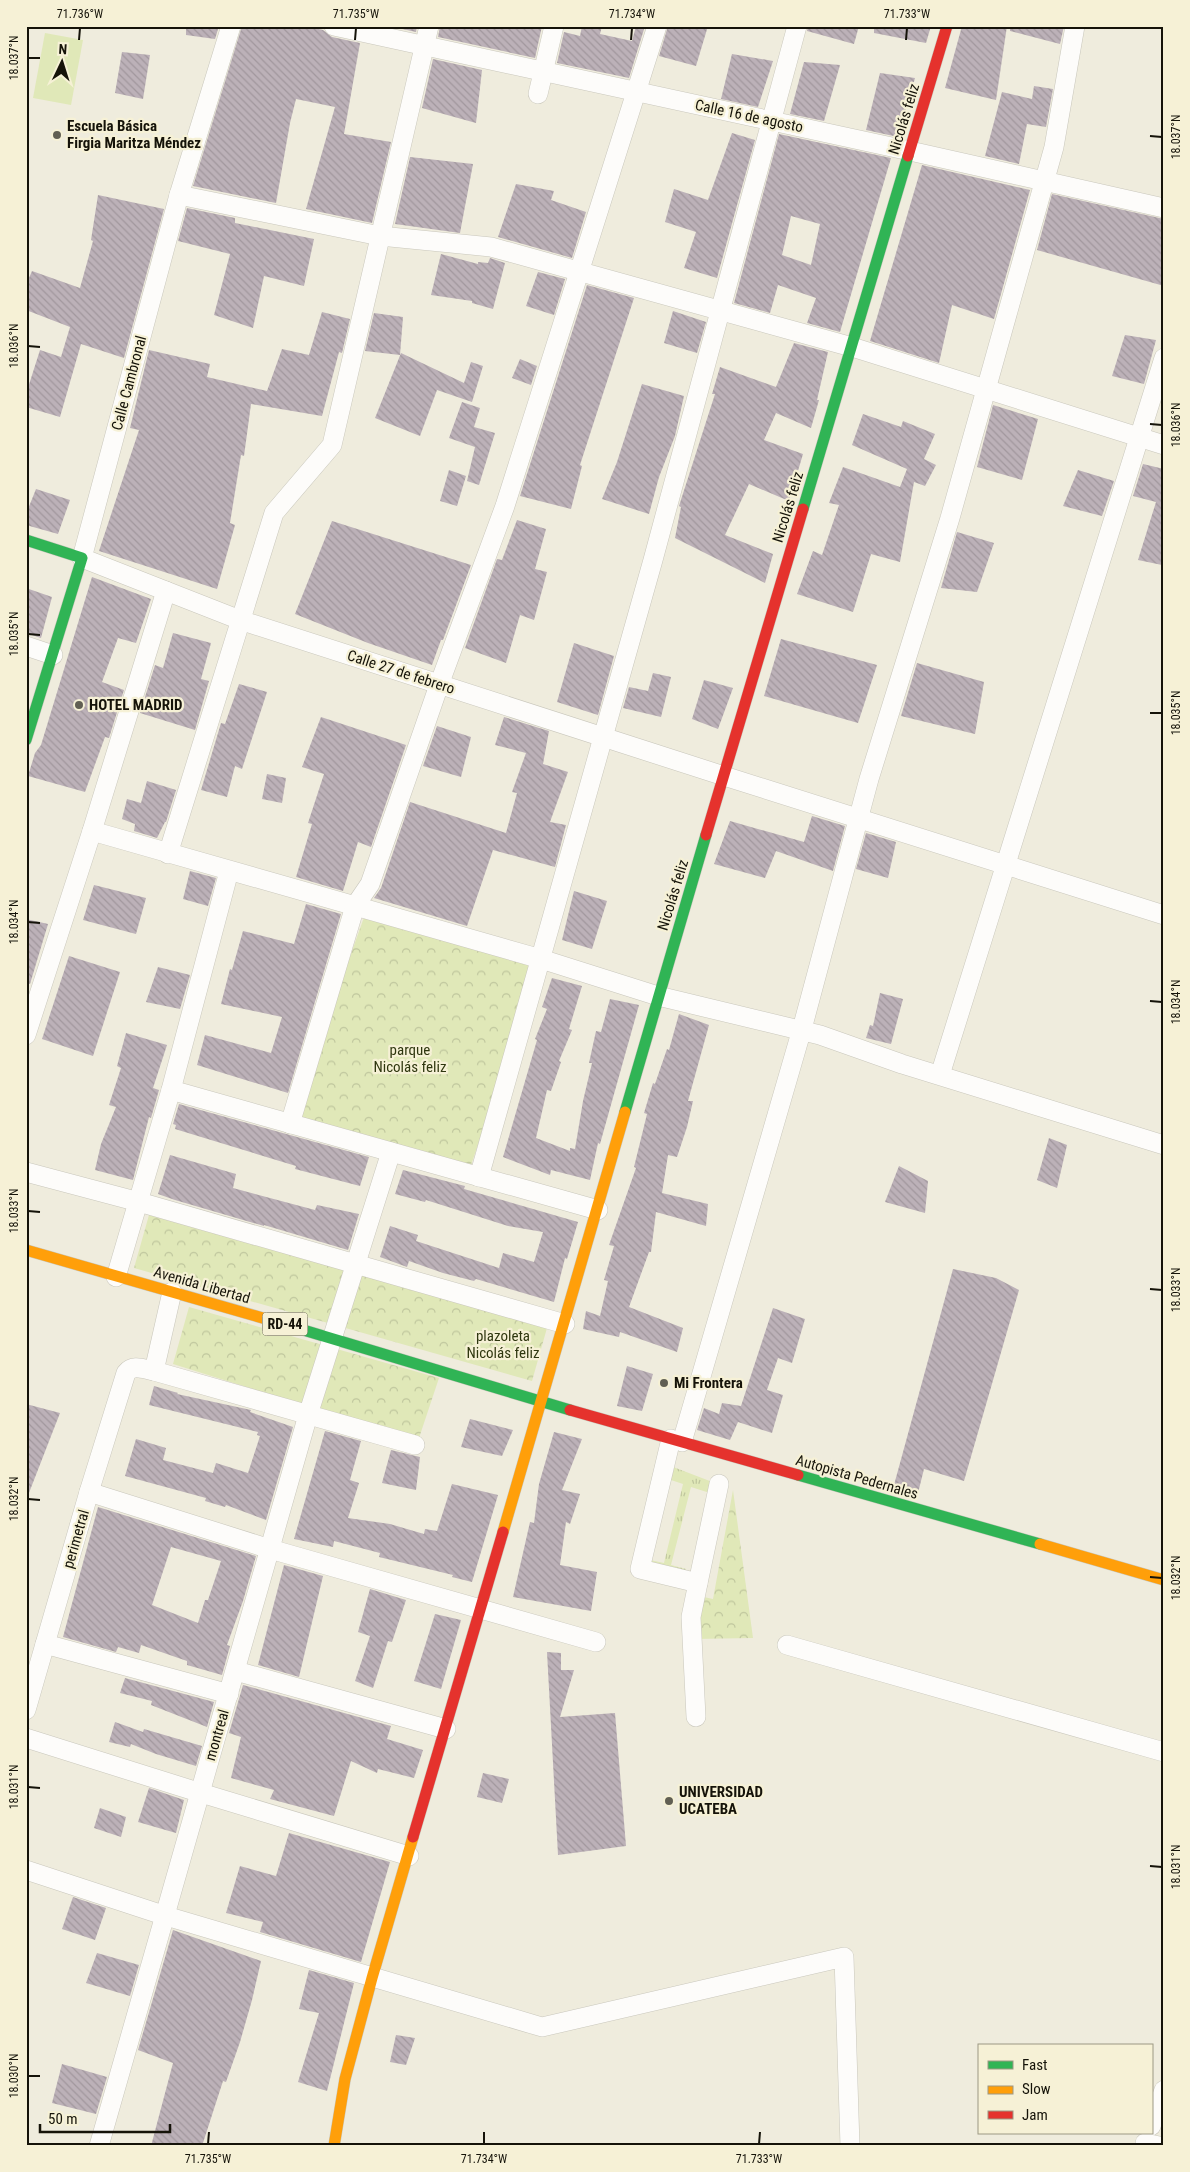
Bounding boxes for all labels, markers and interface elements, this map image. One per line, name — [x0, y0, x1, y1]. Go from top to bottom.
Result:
text: 71.736°W — [57, 7, 103, 21]
text: 71.735°W — [333, 7, 379, 21]
text: 71.734°W — [609, 7, 655, 21]
text: 71.733°W — [884, 7, 930, 21]
text: 18.037°N — [7, 36, 21, 80]
north arrow — [38, 38, 88, 88]
text: N — [58, 41, 68, 57]
street label: Nicolás feliz — [885, 81, 923, 157]
street label: Calle 16 de agosto — [693, 96, 805, 136]
text: 18.037°N — [1169, 115, 1183, 159]
place label: Escuela Básica Firgia Maritza Méndez — [67, 117, 201, 152]
marker: Escuela Básica Firgia Maritza Méndez — [51, 129, 63, 141]
text: 18.036°N — [7, 324, 21, 368]
street label: Calle Cambronal — [108, 334, 150, 432]
text: 18.036°N — [1169, 403, 1183, 447]
street label: Nicolás feliz — [769, 469, 807, 545]
text: 18.035°N — [7, 612, 21, 656]
street label: Calle 27 de febrero — [345, 646, 457, 698]
text: 18.035°N — [1169, 691, 1183, 735]
place label: HOTEL MADRID — [89, 696, 183, 714]
marker: HOTEL MADRID — [73, 699, 85, 711]
street label: Nicolás feliz — [654, 857, 692, 933]
text: 18.034°N — [7, 900, 21, 944]
text: 18.034°N — [1169, 980, 1183, 1024]
park label: parque Nicolás feliz — [373, 1041, 447, 1076]
text: 18.033°N — [7, 1189, 21, 1233]
street label: Avenida Libertad — [152, 1263, 252, 1307]
text: 18.033°N — [1169, 1268, 1183, 1312]
road number: RD-44 — [262, 1312, 308, 1336]
park label: plazoleta Nicolás feliz — [466, 1327, 540, 1362]
place label: Mi Frontera — [674, 1374, 743, 1392]
marker: Mi Frontera — [658, 1377, 670, 1389]
street label: Autopista Pedernales — [794, 1451, 920, 1503]
text: 18.032°N — [7, 1477, 21, 1521]
street label: perimetral — [59, 1508, 93, 1570]
text: 18.032°N — [1169, 1556, 1183, 1600]
street label: montreal — [201, 1707, 233, 1763]
text: 18.031°N — [7, 1765, 21, 1809]
place label: UNIVERSIDAD UCATEBA — [679, 1783, 763, 1818]
marker: UNIVERSIDAD UCATEBA — [663, 1795, 675, 1807]
text: 18.031°N — [1169, 1845, 1183, 1889]
legend — [978, 2044, 1152, 2134]
text: 18.030°N — [7, 2054, 21, 2098]
text: Fast — [1022, 2056, 1047, 2074]
text: Slow — [1022, 2080, 1051, 2098]
scale bar — [40, 2102, 170, 2134]
text: Jam — [1022, 2106, 1048, 2124]
text: 50 m — [48, 2110, 78, 2128]
text: 71.735°W — [185, 2152, 231, 2166]
text: 71.734°W — [461, 2152, 507, 2166]
text: 71.733°W — [736, 2152, 782, 2166]

